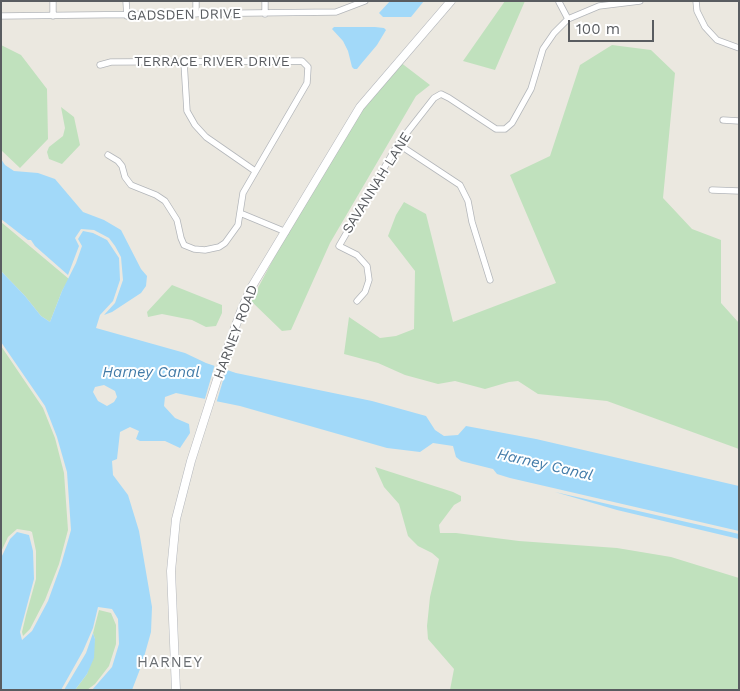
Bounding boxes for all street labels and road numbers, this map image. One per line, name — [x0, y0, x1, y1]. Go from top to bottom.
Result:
street label: GADSDEN DRIVE — [127, 6, 241, 24]
street label: TERRACE RIVER DRIVE — [134, 54, 290, 70]
street label: SAVANNAH LANE — [339, 129, 415, 237]
street label: HARNEY ROAD — [210, 283, 262, 381]

